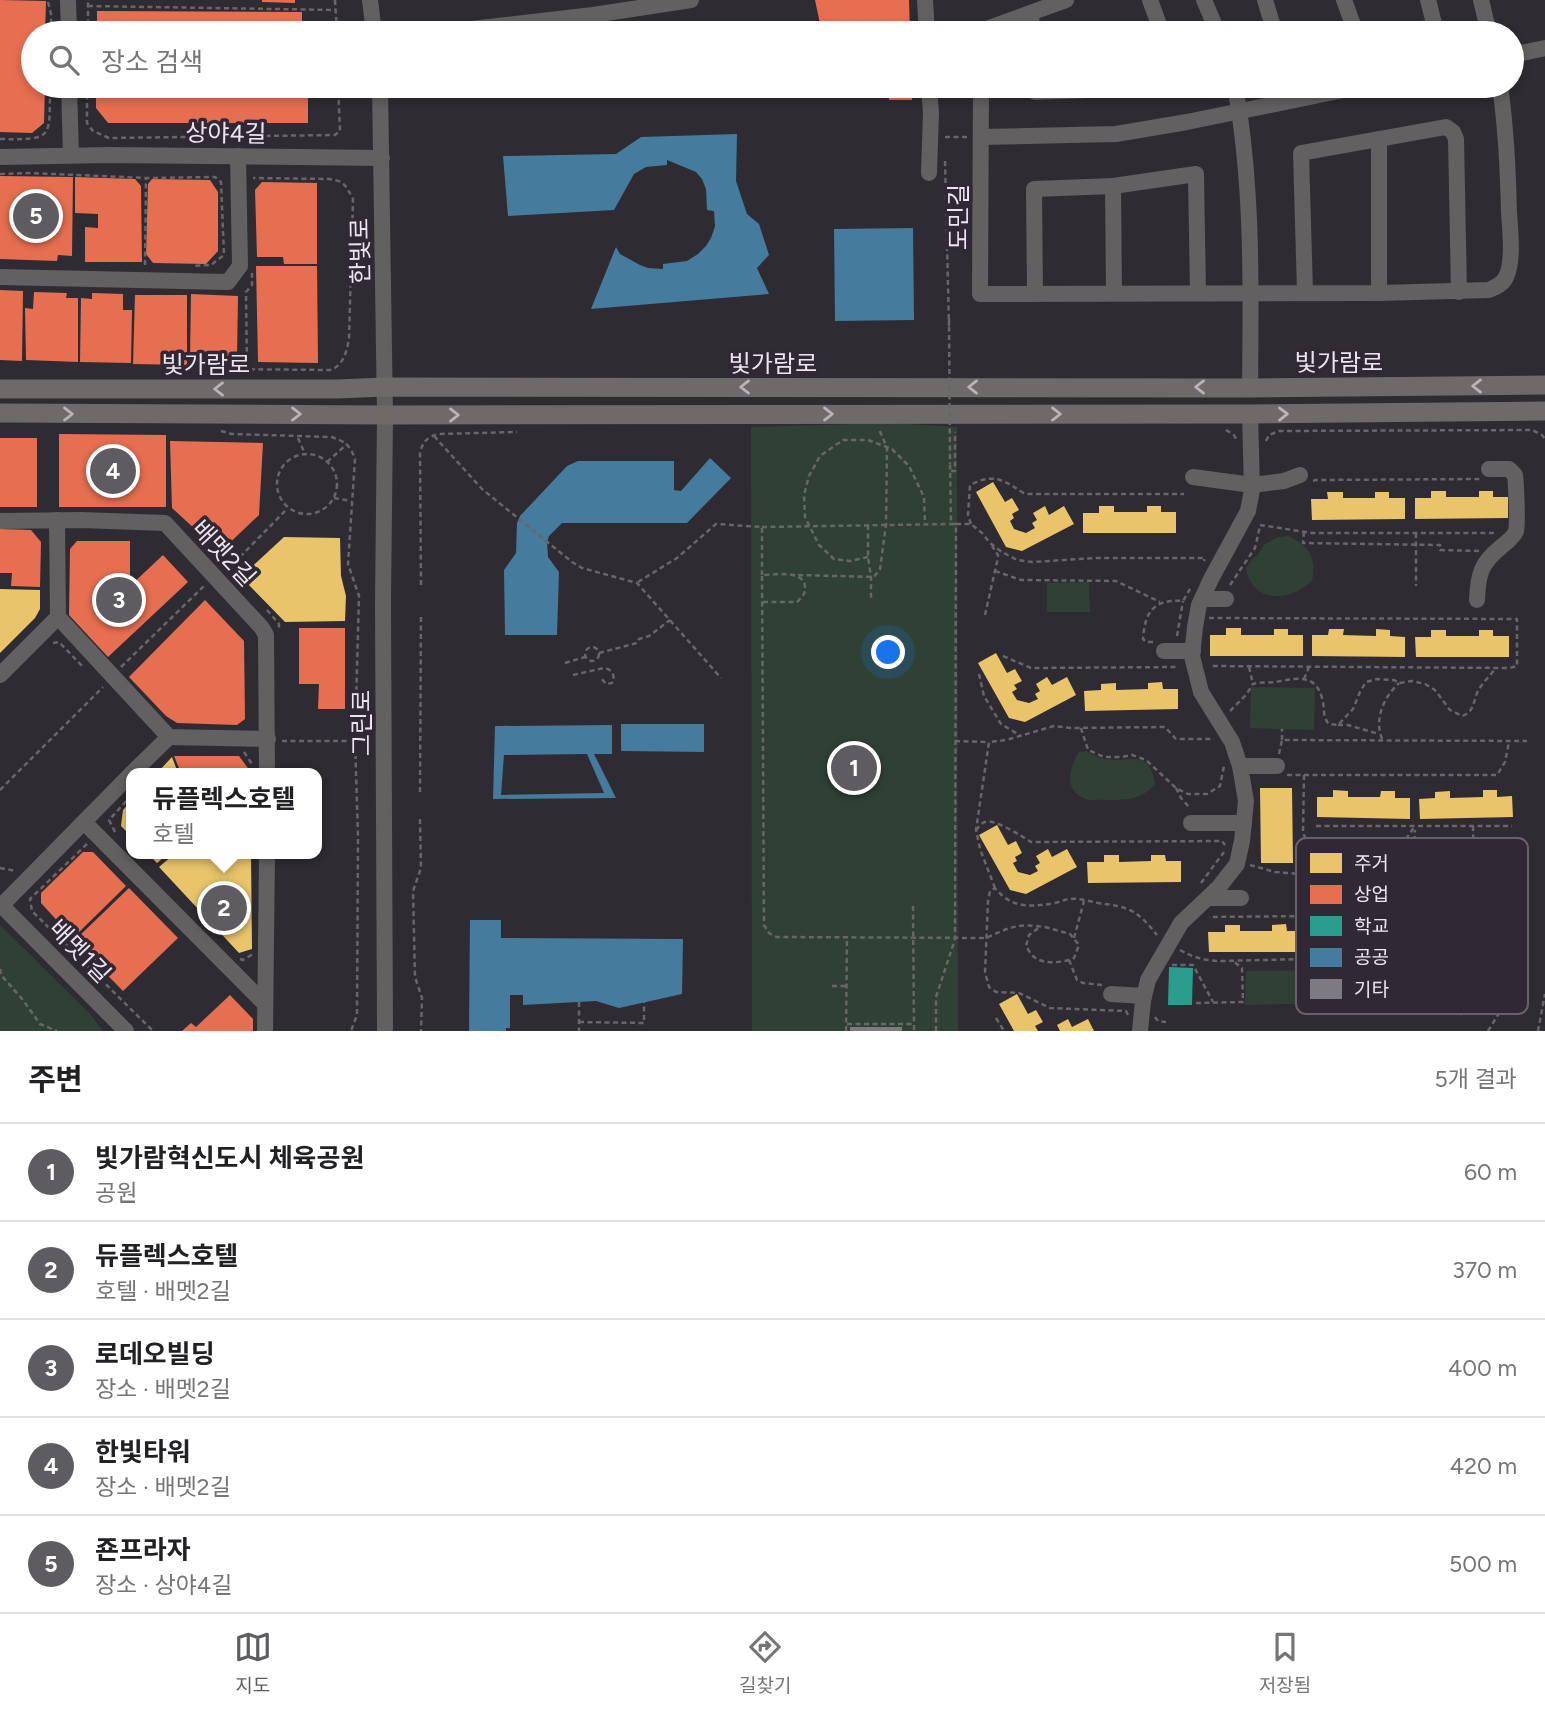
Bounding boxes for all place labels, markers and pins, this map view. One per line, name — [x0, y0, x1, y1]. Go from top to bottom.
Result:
pin: 5 — [13, 190, 59, 242]
pin: 4 — [90, 445, 136, 497]
pin: 3 — [96, 574, 142, 626]
pin: 1 — [831, 742, 877, 794]
pin: 2 — [201, 882, 247, 934]

